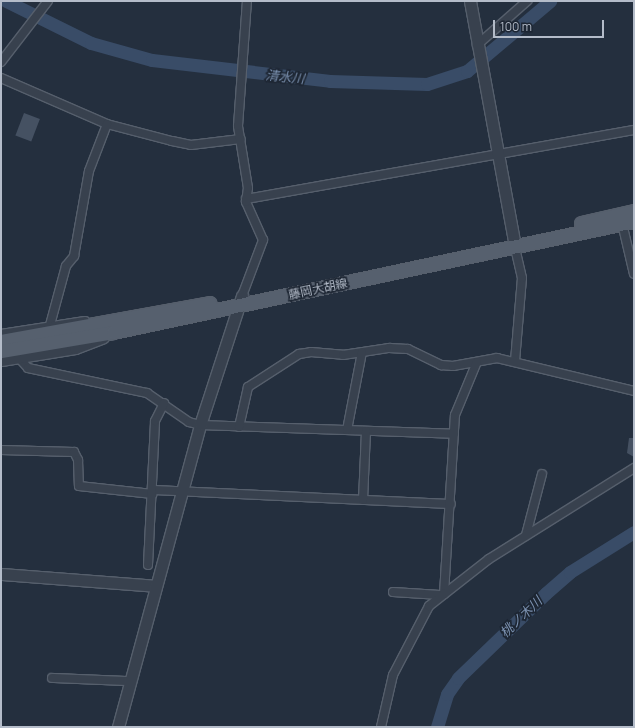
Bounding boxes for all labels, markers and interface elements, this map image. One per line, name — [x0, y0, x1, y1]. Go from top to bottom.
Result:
scale bar — [495, 12, 606, 38]
text: 100 m — [500, 18, 532, 35]
water label: 清水川 — [265, 67, 305, 87]
street label: 藤岡大胡線 — [287, 276, 349, 302]
water label: 桃ノ木川 — [497, 593, 545, 641]

